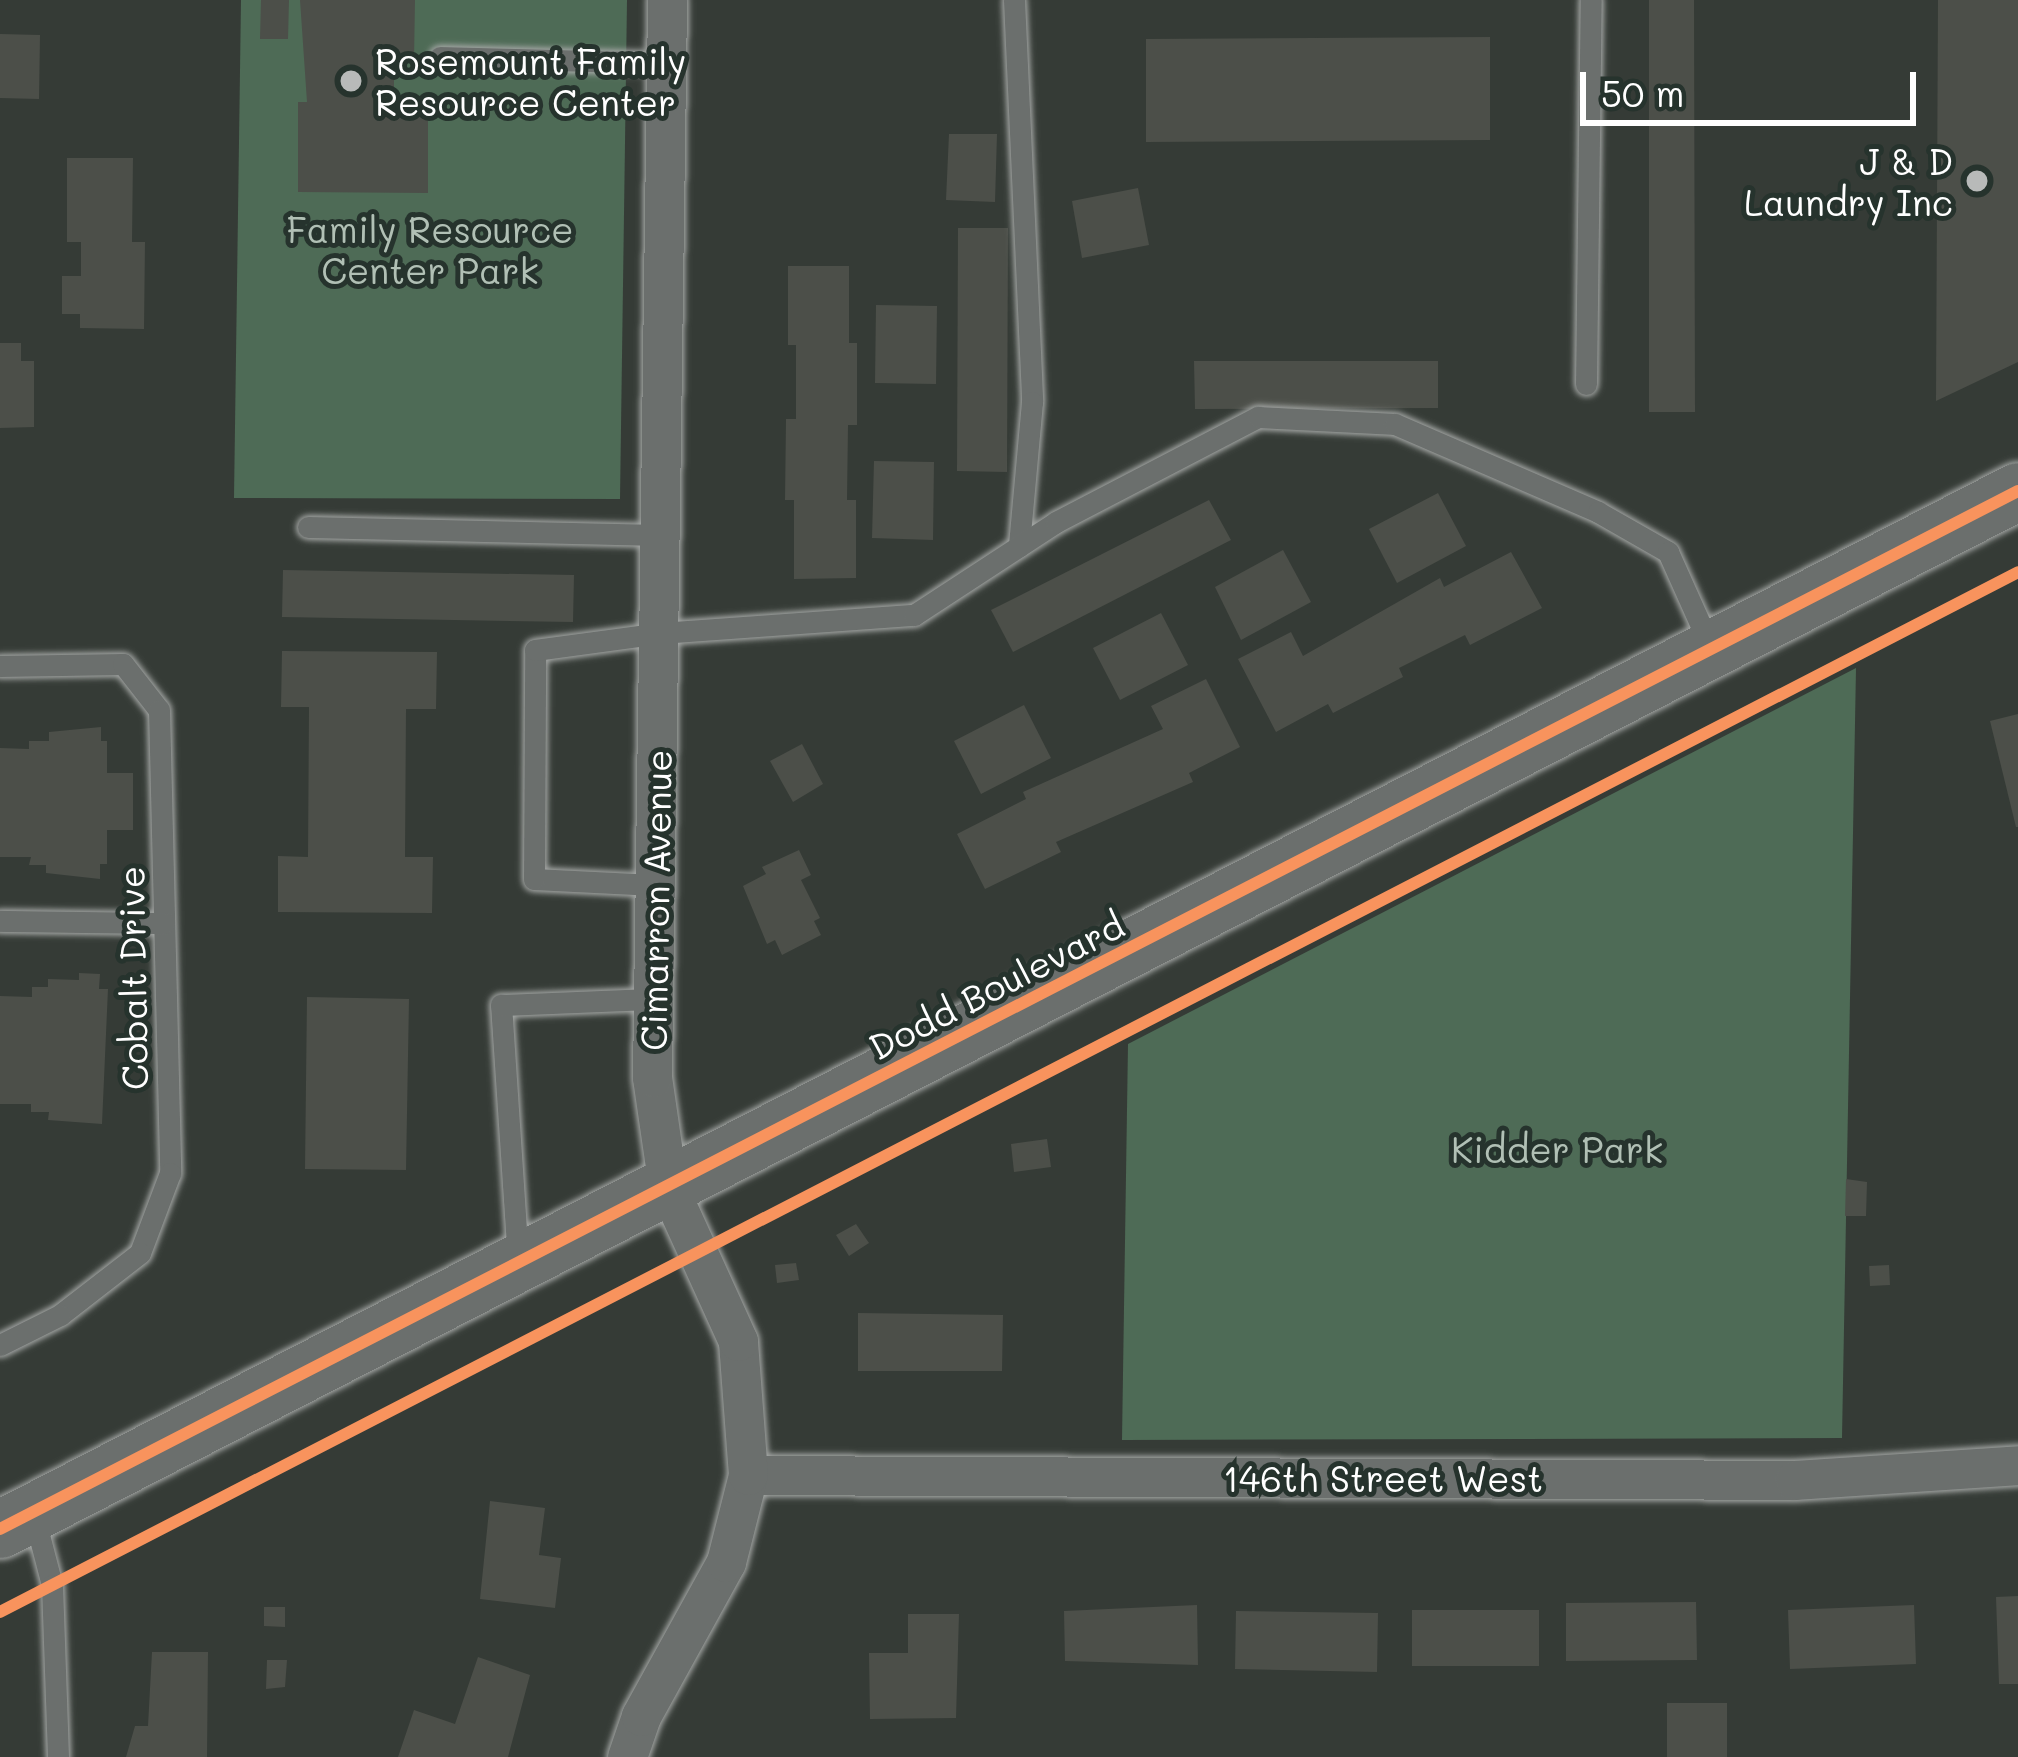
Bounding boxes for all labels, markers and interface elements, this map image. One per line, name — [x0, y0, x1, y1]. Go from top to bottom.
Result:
place label: Rosemount Family Resource Center — [375, 38, 686, 123]
scale bar — [1586, 48, 1922, 122]
marker: Rosemount Family Resource Center — [338, 68, 364, 94]
text: 50 m — [1601, 69, 1684, 116]
place label: J & D Laundry Inc — [1744, 138, 1953, 223]
marker: J & D Laundry Inc — [1964, 168, 1990, 194]
park label: Family Resource Center Park — [286, 206, 574, 291]
street label: Cimarron Avenue — [631, 749, 679, 1051]
street label: Cobalt Drive — [108, 866, 156, 1090]
street label: Dodd Boulevard — [861, 902, 1131, 1068]
park label: Kidder Park — [1451, 1127, 1663, 1171]
street label: 146th Street West — [1223, 1456, 1543, 1500]

